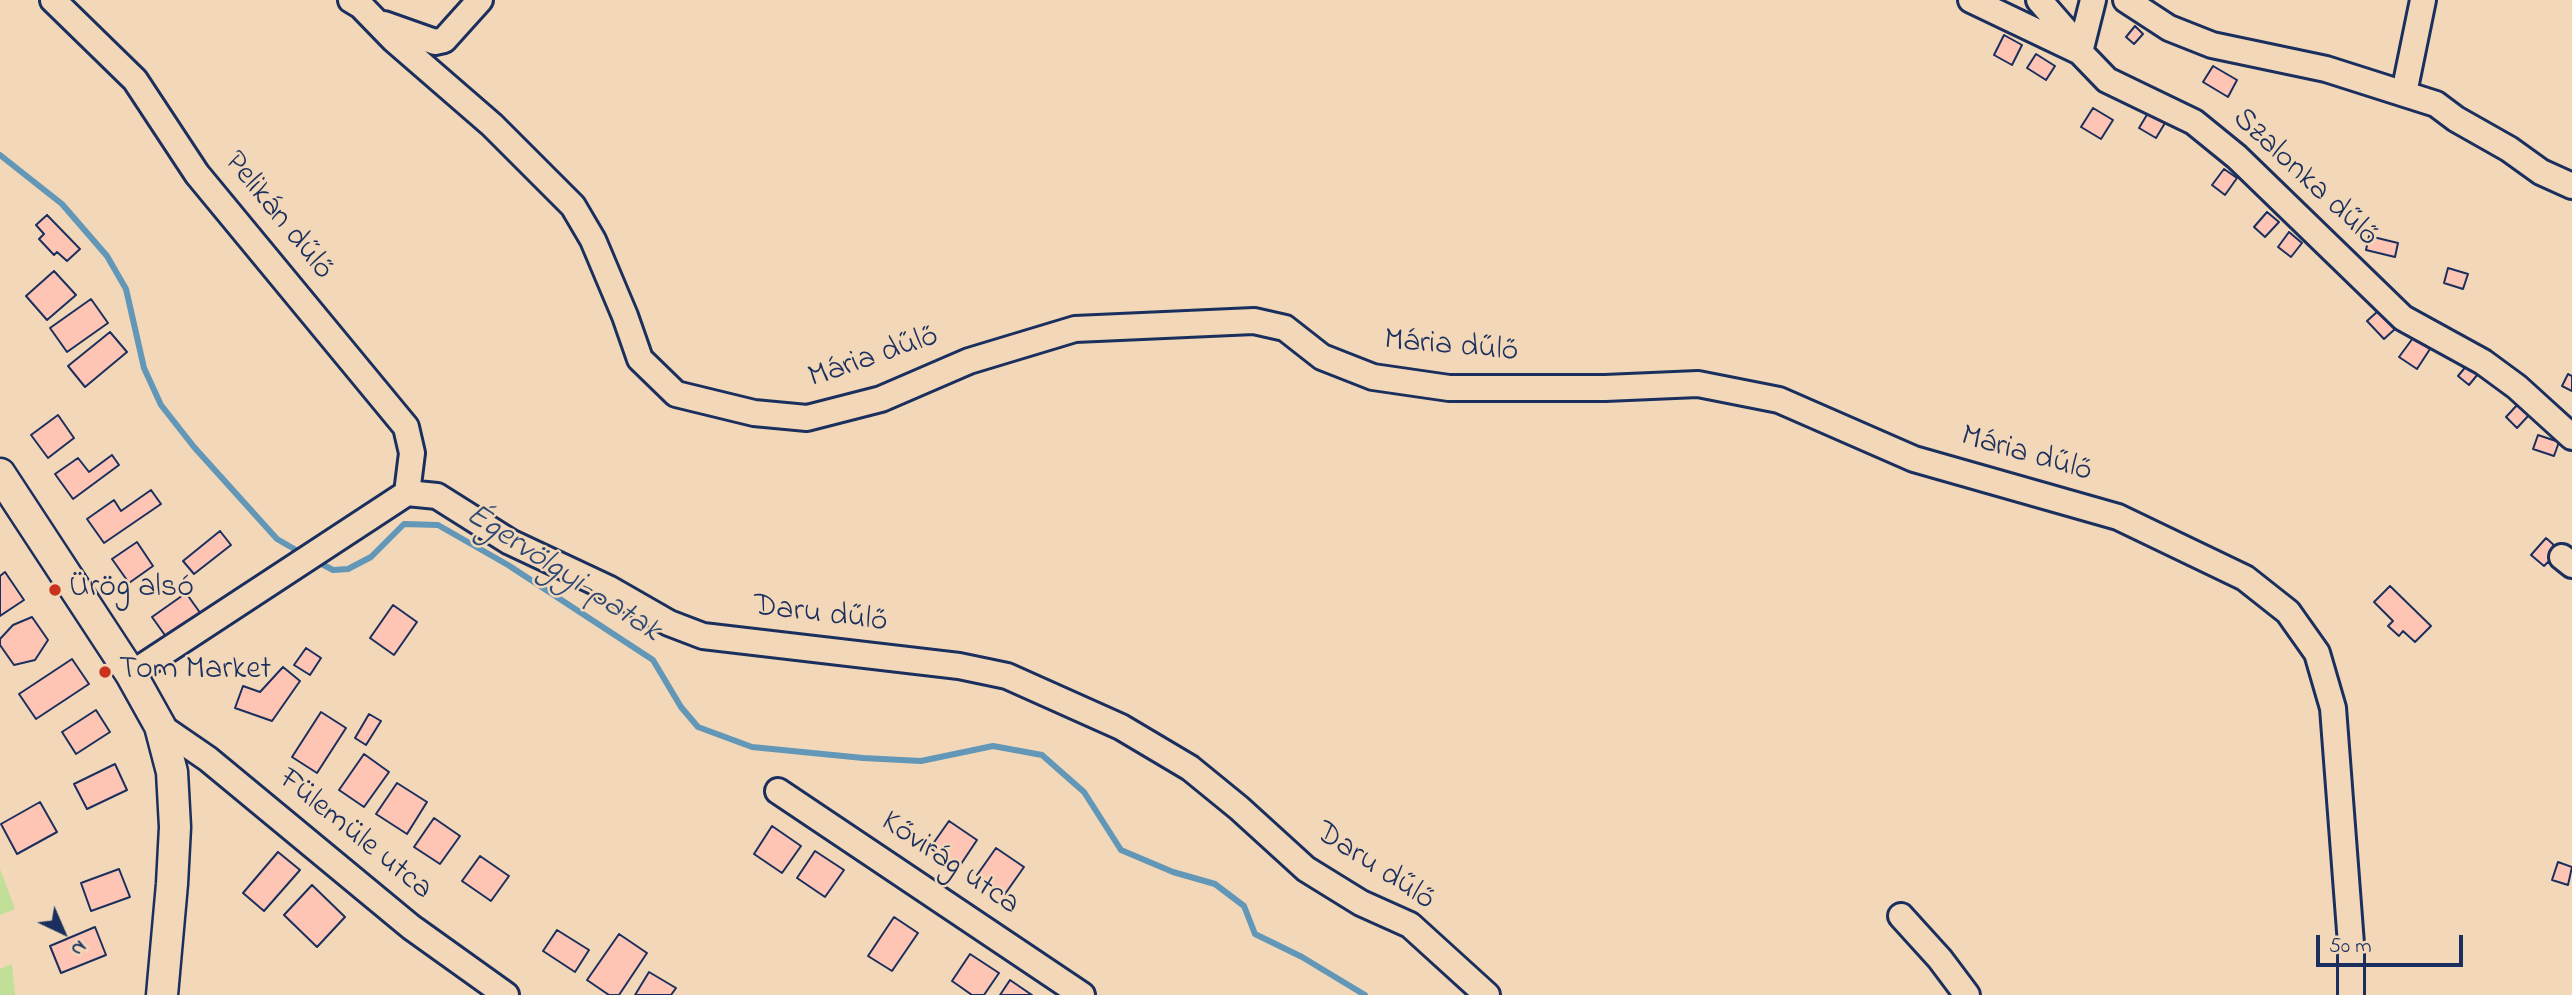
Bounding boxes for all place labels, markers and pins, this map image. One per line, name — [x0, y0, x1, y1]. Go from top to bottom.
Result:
place label: Ürög alsó — [69, 571, 194, 609]
marker: Ürög alsó — [47, 582, 63, 598]
place label: Tom Market — [119, 653, 271, 691]
marker: Tom Market — [97, 664, 113, 680]

